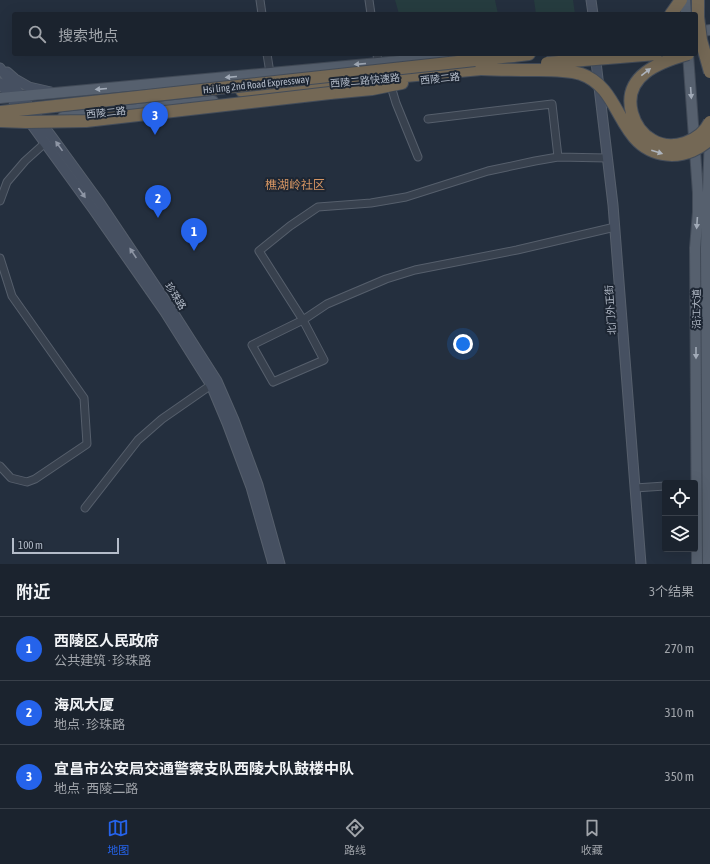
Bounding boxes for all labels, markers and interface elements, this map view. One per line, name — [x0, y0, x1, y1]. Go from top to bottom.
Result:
search box — [12, 12, 698, 56]
icon: search — [26, 23, 48, 45]
text: 搜索地点 — [58, 27, 118, 44]
one-way arrow — [354, 61, 366, 68]
one-way arrow — [641, 68, 652, 76]
street label: 西陵二路 — [420, 71, 461, 86]
street label: 西陵二路快速路 — [330, 72, 400, 89]
street label: Hsi ling 2nd Road Expressway — [202, 73, 310, 96]
one-way arrow — [225, 73, 237, 80]
one-way arrow — [95, 85, 107, 92]
one-way arrow — [687, 87, 694, 99]
pin: 3 — [142, 102, 168, 135]
street label: 西陵二路 — [86, 105, 127, 120]
one-way arrow — [55, 141, 63, 152]
one-way arrow — [651, 149, 663, 155]
district label: 樵湖岭社区 — [265, 178, 325, 192]
pin: 2 — [145, 185, 171, 218]
one-way arrow — [78, 188, 86, 199]
one-way arrow — [693, 217, 700, 229]
pin: 1 — [181, 218, 207, 251]
one-way arrow — [129, 248, 137, 258]
street label: 珍珠路 — [163, 281, 188, 312]
street label: 北门外正街 — [603, 285, 618, 335]
street label: 沿江大道 — [691, 289, 702, 329]
your location — [453, 334, 473, 354]
one-way arrow — [693, 347, 699, 360]
map controls — [662, 480, 698, 552]
button: locate — [662, 480, 698, 516]
button: layers — [662, 516, 698, 552]
scale bar — [12, 536, 119, 555]
text: 100 m — [18, 539, 43, 551]
text: 附近 — [16, 582, 50, 602]
text: 3个结果 — [649, 584, 694, 599]
text: 西陵区人民政府 — [54, 632, 159, 649]
text: 1 — [26, 641, 32, 656]
text: 270 m — [665, 641, 694, 656]
text: 公共建筑 · 珍珠路 — [54, 653, 151, 668]
text: 海风大厦 — [54, 696, 114, 713]
text: 2 — [26, 705, 32, 720]
text: 310 m — [665, 705, 694, 720]
text: 地点 · 珍珠路 — [54, 717, 125, 732]
text: 宜昌市公安局交通警察支队西陵大队鼓楼中队 — [54, 760, 354, 777]
text: 3 — [26, 769, 32, 784]
text: 350 m — [665, 769, 694, 784]
text: 地点 · 西陵二路 — [54, 781, 138, 796]
tab: 地图 — [107, 817, 129, 857]
tab: 路线 — [344, 817, 366, 857]
tab: 收藏 — [581, 817, 603, 857]

